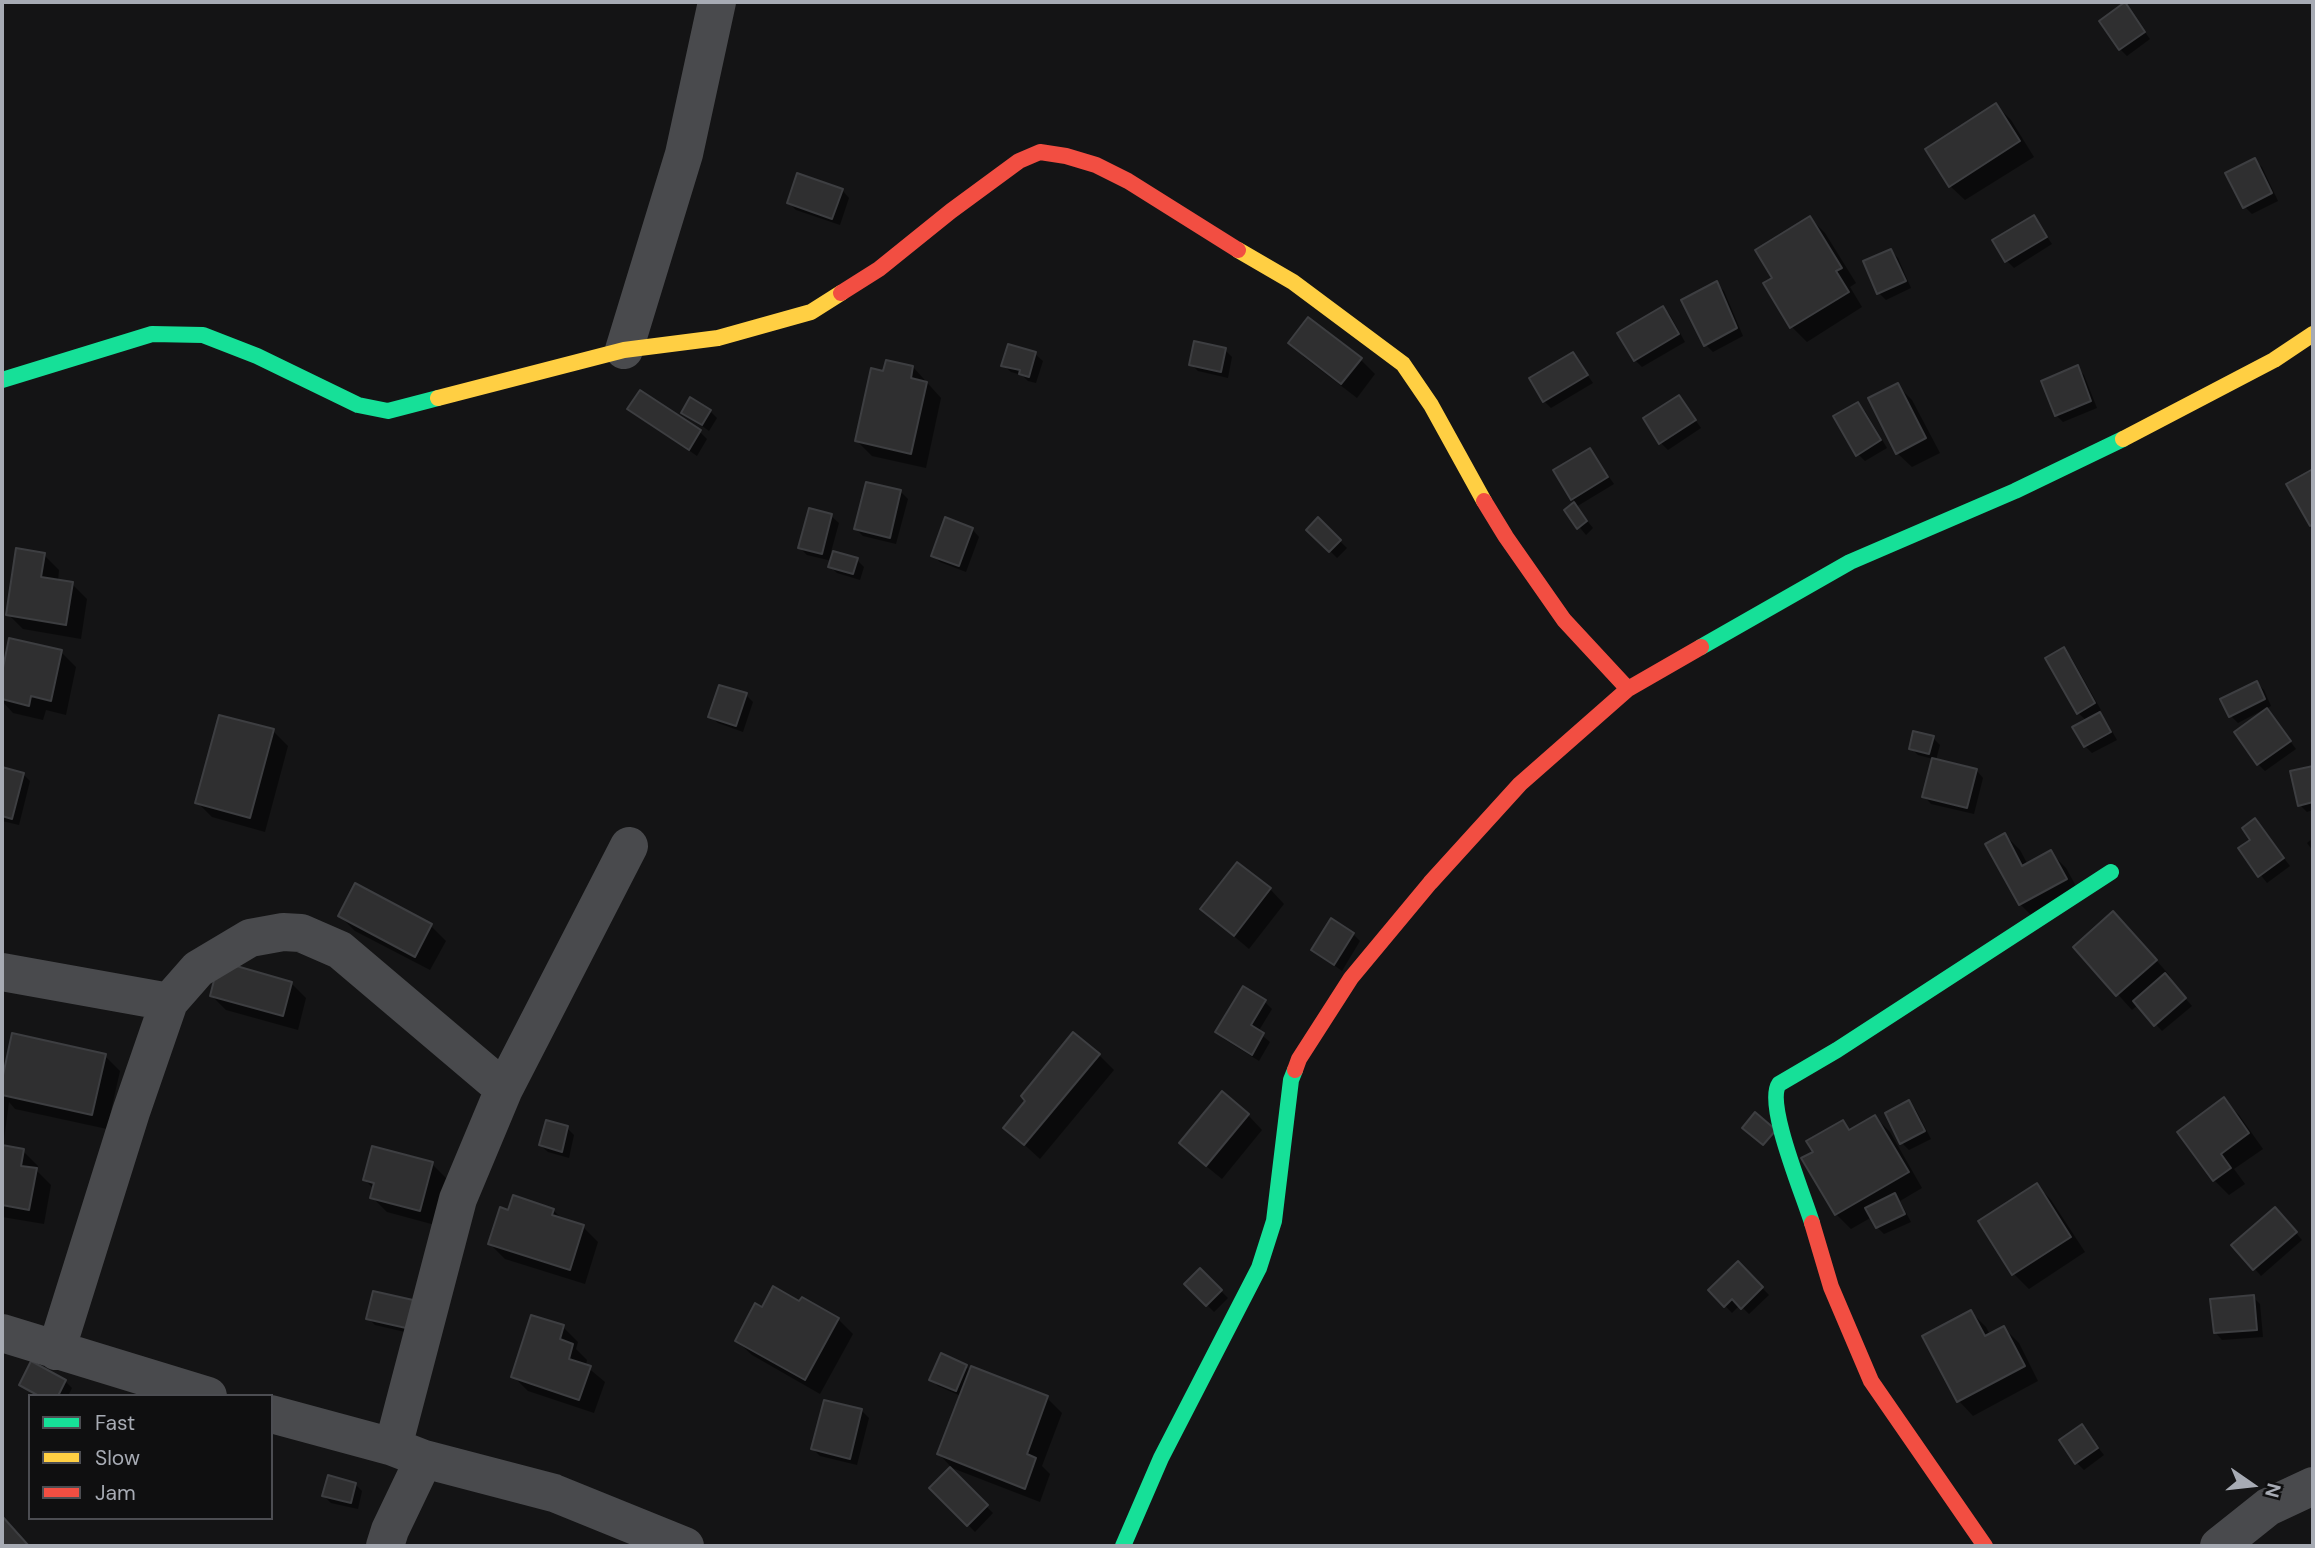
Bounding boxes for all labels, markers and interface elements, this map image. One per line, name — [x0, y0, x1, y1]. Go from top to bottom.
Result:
legend — [28, 1394, 273, 1520]
text: Fast — [95, 1409, 135, 1437]
text: Slow — [95, 1444, 140, 1472]
north arrow — [2217, 1450, 2287, 1520]
text: Jam — [95, 1479, 136, 1507]
text: N — [2259, 1480, 2287, 1500]

